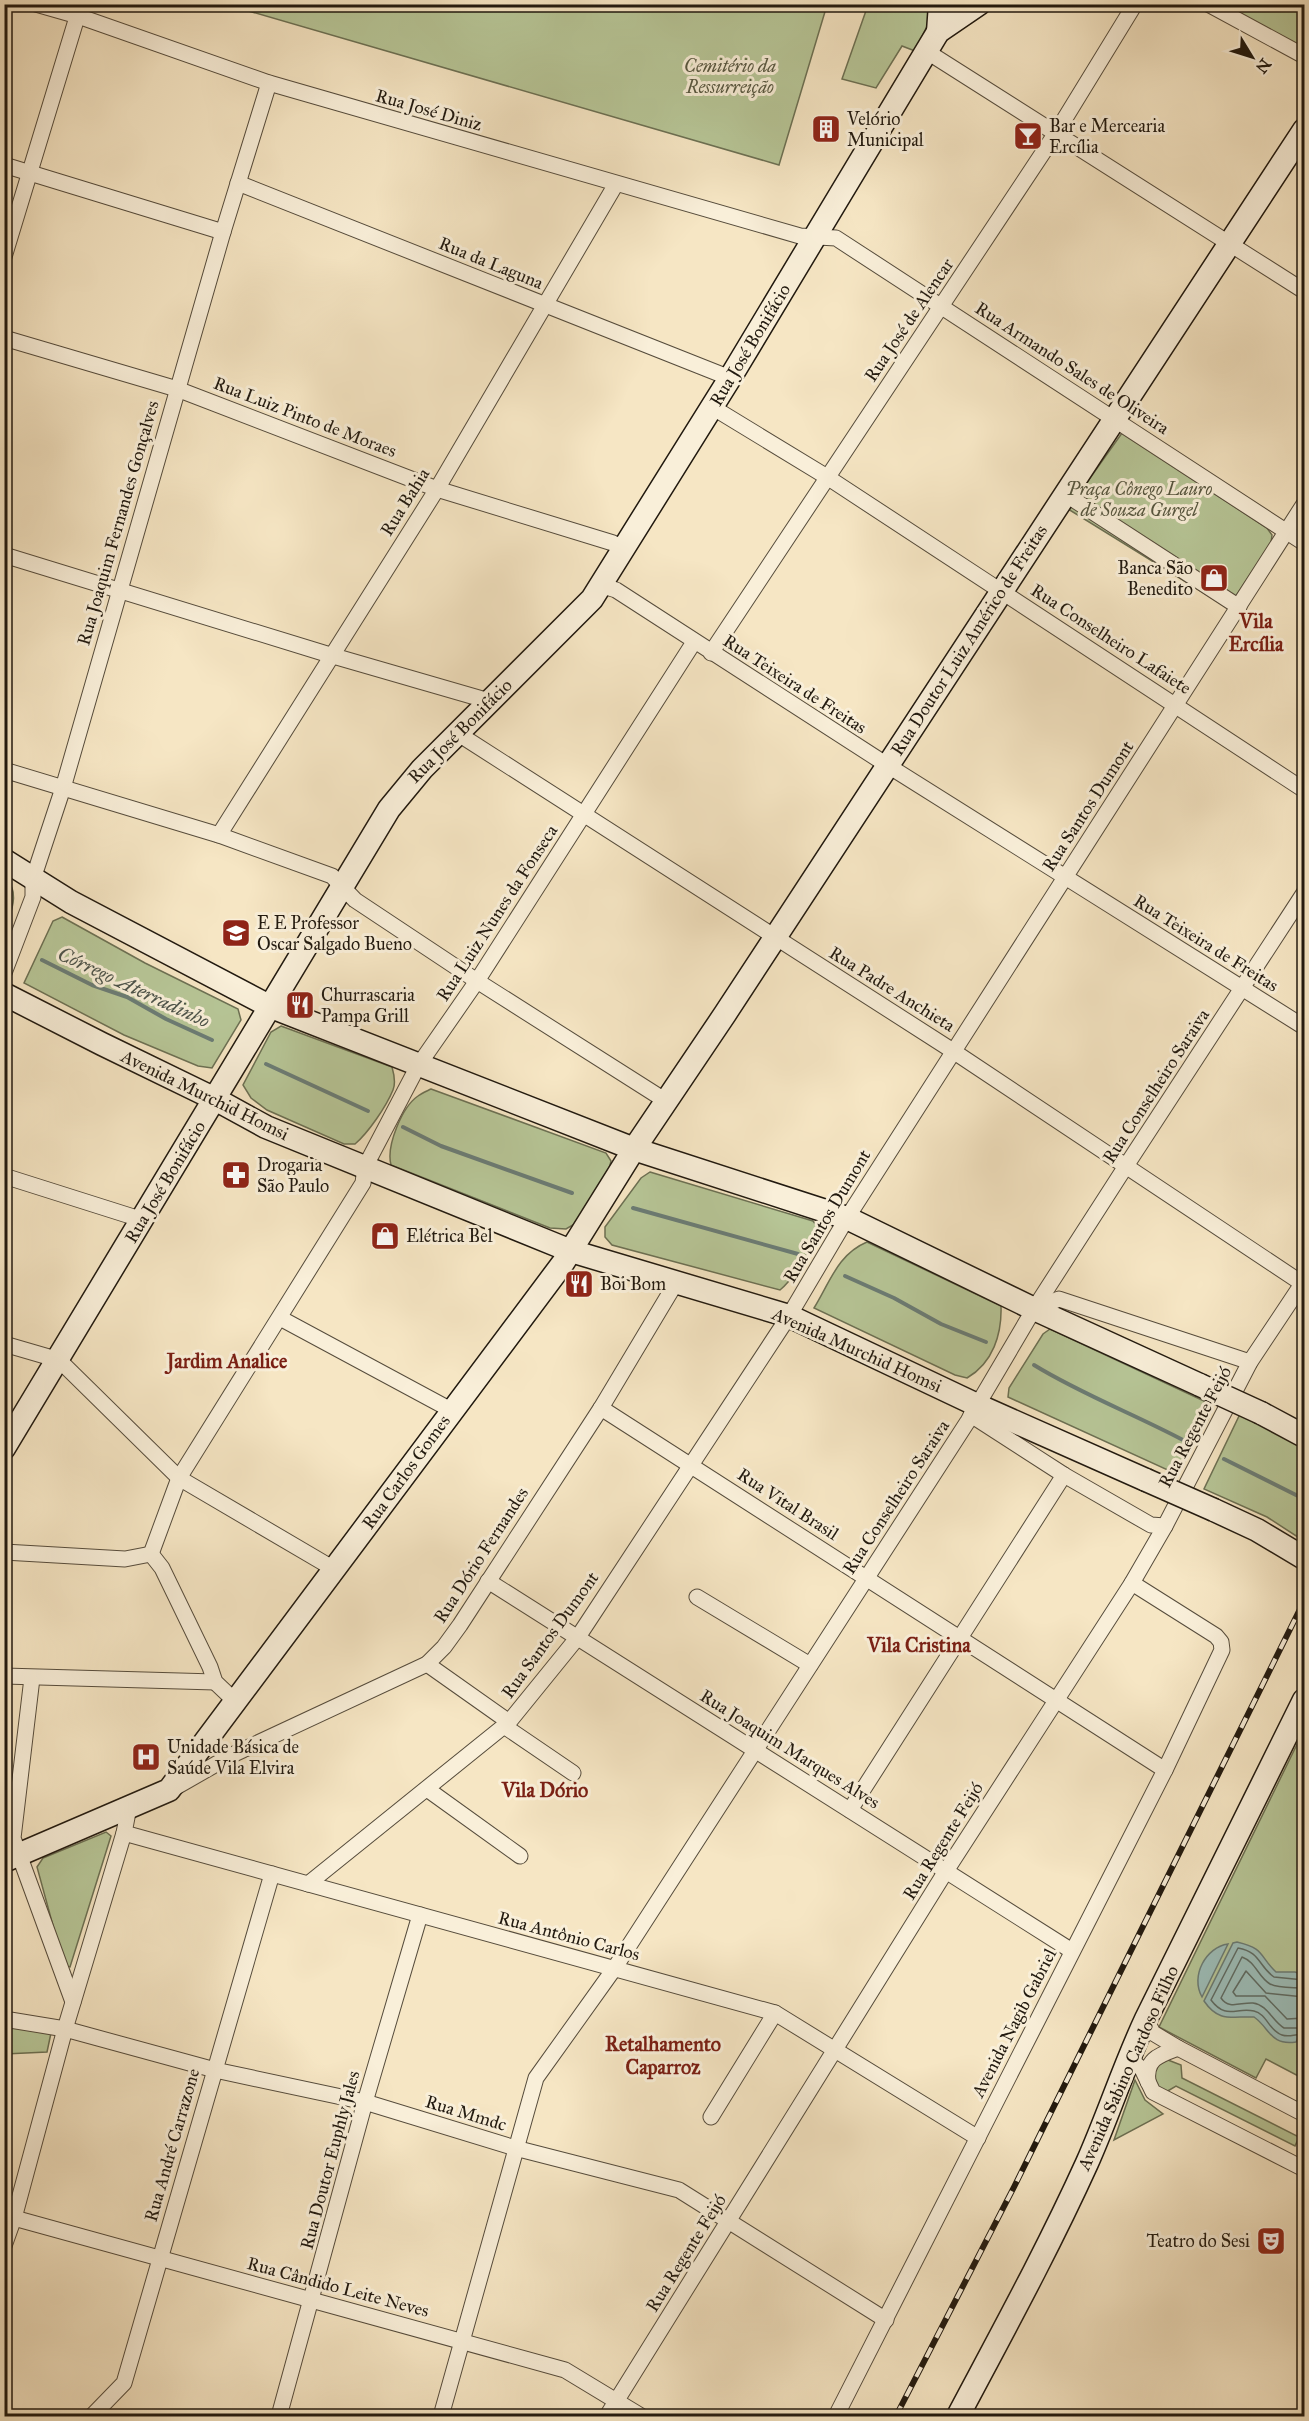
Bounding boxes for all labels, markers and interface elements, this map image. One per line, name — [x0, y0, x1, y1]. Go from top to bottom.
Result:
north arrow — [1222, 27, 1282, 87]
park label: Cemitério da Ressurreição — [684, 55, 776, 98]
text: N — [1252, 55, 1275, 77]
street label: Rua José Diniz — [373, 84, 485, 137]
place label: Velório Municipal — [846, 108, 924, 151]
building icon: Velório Municipal — [810, 113, 842, 145]
place label: Bar e Mercearia Ercília — [1049, 115, 1165, 158]
bar icon: Bar e Mercearia Ercília — [1012, 120, 1044, 152]
street label: Rua da Laguna — [435, 232, 547, 295]
street label: Rua José de Alencar — [860, 254, 959, 386]
street label: Rua José Bonifácio — [705, 280, 796, 411]
street label: Rua Armando Sales de Oliveira — [971, 297, 1173, 439]
street label: Rua Luiz Pinto de Moraes — [210, 372, 400, 462]
street label: Rua Joaquim Fernandes Gonçalves — [72, 398, 164, 648]
street label: Rua Bahia — [376, 464, 435, 540]
park label: Praça Cônego Lauro de Souza Gurgel — [1066, 478, 1212, 521]
street label: Rua Doutor Luiz Américo de Freitas — [886, 520, 1052, 760]
place label: Banca São Benedito — [1118, 557, 1193, 600]
shop icon: Banca São Benedito — [1198, 562, 1230, 594]
street label: Rua Conselheiro Lafaiete — [1027, 579, 1195, 699]
district label: Vila Ercília — [1228, 609, 1284, 656]
street label: Rua Teixeira de Freitas — [719, 629, 871, 739]
street label: Rua José Bonifácio — [403, 674, 518, 789]
street label: Rua Santos Dumont — [1038, 736, 1139, 875]
street label: Rua Luiz Nunes da Fonseca — [432, 820, 563, 1005]
street label: Rua Teixeira de Freitas — [1130, 890, 1282, 996]
place label: E E Professor Oscar Salgado Bueno — [257, 912, 412, 956]
school or university icon: E E Professor Oscar Salgado Bueno — [220, 917, 252, 949]
water label: Córrego Aterradinho — [54, 941, 214, 1033]
street label: Rua Padre Anchieta — [825, 942, 959, 1037]
place label: Churrascaria Pampa Grill — [321, 984, 415, 1027]
restaurant icon: Churrascaria Pampa Grill — [284, 989, 316, 1021]
street label: Rua Conselheiro Saraiva — [1098, 1005, 1214, 1167]
street label: Avenida Murchid Homsi — [117, 1044, 292, 1145]
street label: Rua José Bonifácio — [120, 1117, 211, 1248]
street label: Rua Santos Dumont — [779, 1145, 876, 1287]
place label: Drogaria São Paulo — [257, 1154, 329, 1197]
pharmacy icon: Drogaria São Paulo — [220, 1159, 252, 1191]
shop icon: Elétrica Bel — [369, 1220, 401, 1252]
place label: Elétrica Bel — [406, 1225, 493, 1247]
restaurant icon: Boi Bom — [563, 1268, 595, 1300]
place label: Boi Bom — [600, 1273, 666, 1295]
street label: Avenida Murchid Homsi — [768, 1302, 945, 1397]
district label: Jardim Analice — [164, 1349, 288, 1375]
street label: Rua Regente Feijó — [1154, 1363, 1237, 1492]
street label: Rua Carlos Gomes — [357, 1411, 455, 1533]
street label: Rua Conselheiro Saraiva — [838, 1416, 954, 1578]
street label: Rua Vital Brasil — [733, 1463, 843, 1545]
street label: Rua Dório Fernandes — [429, 1483, 533, 1627]
street label: Rua Santos Dumont — [497, 1567, 604, 1703]
district label: Vila Cristina — [866, 1633, 971, 1657]
street label: Rua Joaquim Marques Alves — [696, 1685, 884, 1814]
place label: Unidade Básica de Saúde Vila Elvira — [167, 1736, 299, 1779]
hospital icon: Unidade Básica de Saúde Vila Elvira — [130, 1741, 162, 1773]
district label: Vila Dório — [501, 1778, 588, 1802]
street label: Rua Regente Feijó — [898, 1778, 989, 1904]
street label: Rua Antônio Carlos — [496, 1907, 642, 1965]
street label: Avenida Nagib Gabriel — [966, 1945, 1062, 2102]
street label: Avenida Sabino Cardoso Filho — [1072, 1962, 1183, 2175]
district label: Retalhamento Caparroz — [605, 2032, 721, 2080]
street label: Rua André Carrazone — [140, 2066, 204, 2224]
street label: Rua Doutor Euphly Jales — [296, 2068, 365, 2252]
street label: Rua Mmdc — [423, 2090, 510, 2136]
street label: Rua Regente Feijó — [641, 2190, 732, 2316]
theatre icon: Teatro do Sesi — [1255, 2225, 1287, 2257]
place label: Teatro do Sesi — [1146, 2230, 1250, 2252]
street label: Rua Cândido Leite Neves — [245, 2252, 431, 2322]

